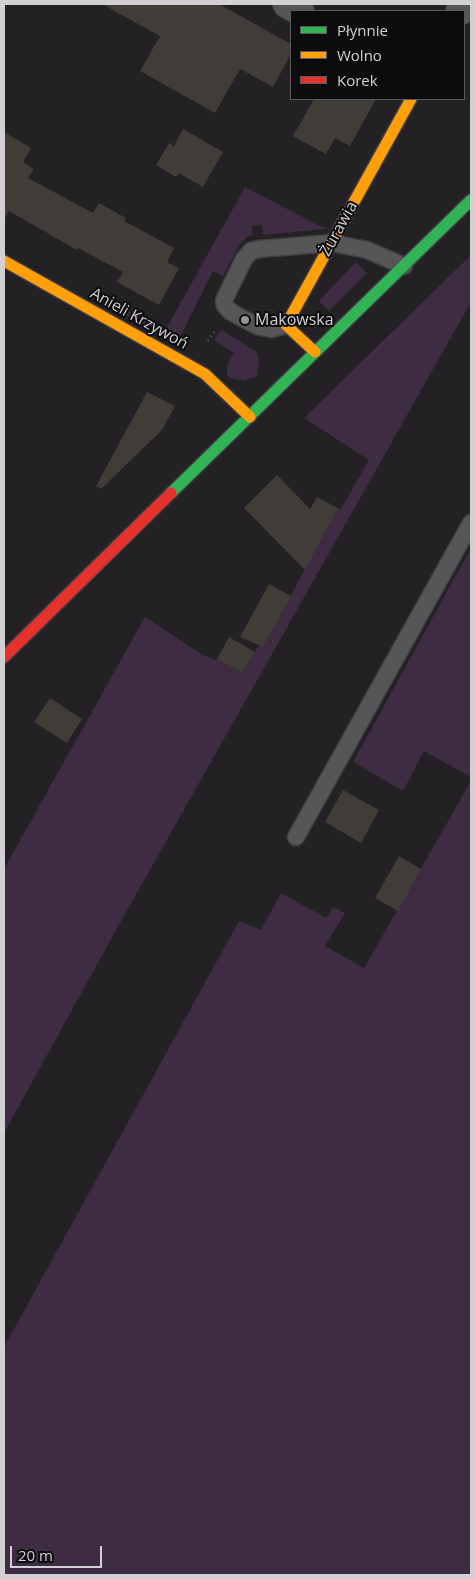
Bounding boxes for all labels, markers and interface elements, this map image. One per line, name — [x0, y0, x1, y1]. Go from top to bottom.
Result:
legend — [290, 10, 465, 100]
text: Płynnie — [337, 20, 388, 40]
text: Wolno — [337, 45, 382, 65]
text: Korek — [337, 70, 378, 90]
street label: Żurawia — [316, 198, 362, 260]
street label: Anieli Krzywoń — [87, 284, 191, 354]
place label: Makowska — [255, 310, 334, 330]
marker: Makowska — [239, 314, 251, 326]
scale bar — [12, 1536, 105, 1568]
text: 20 m — [18, 1545, 53, 1565]

